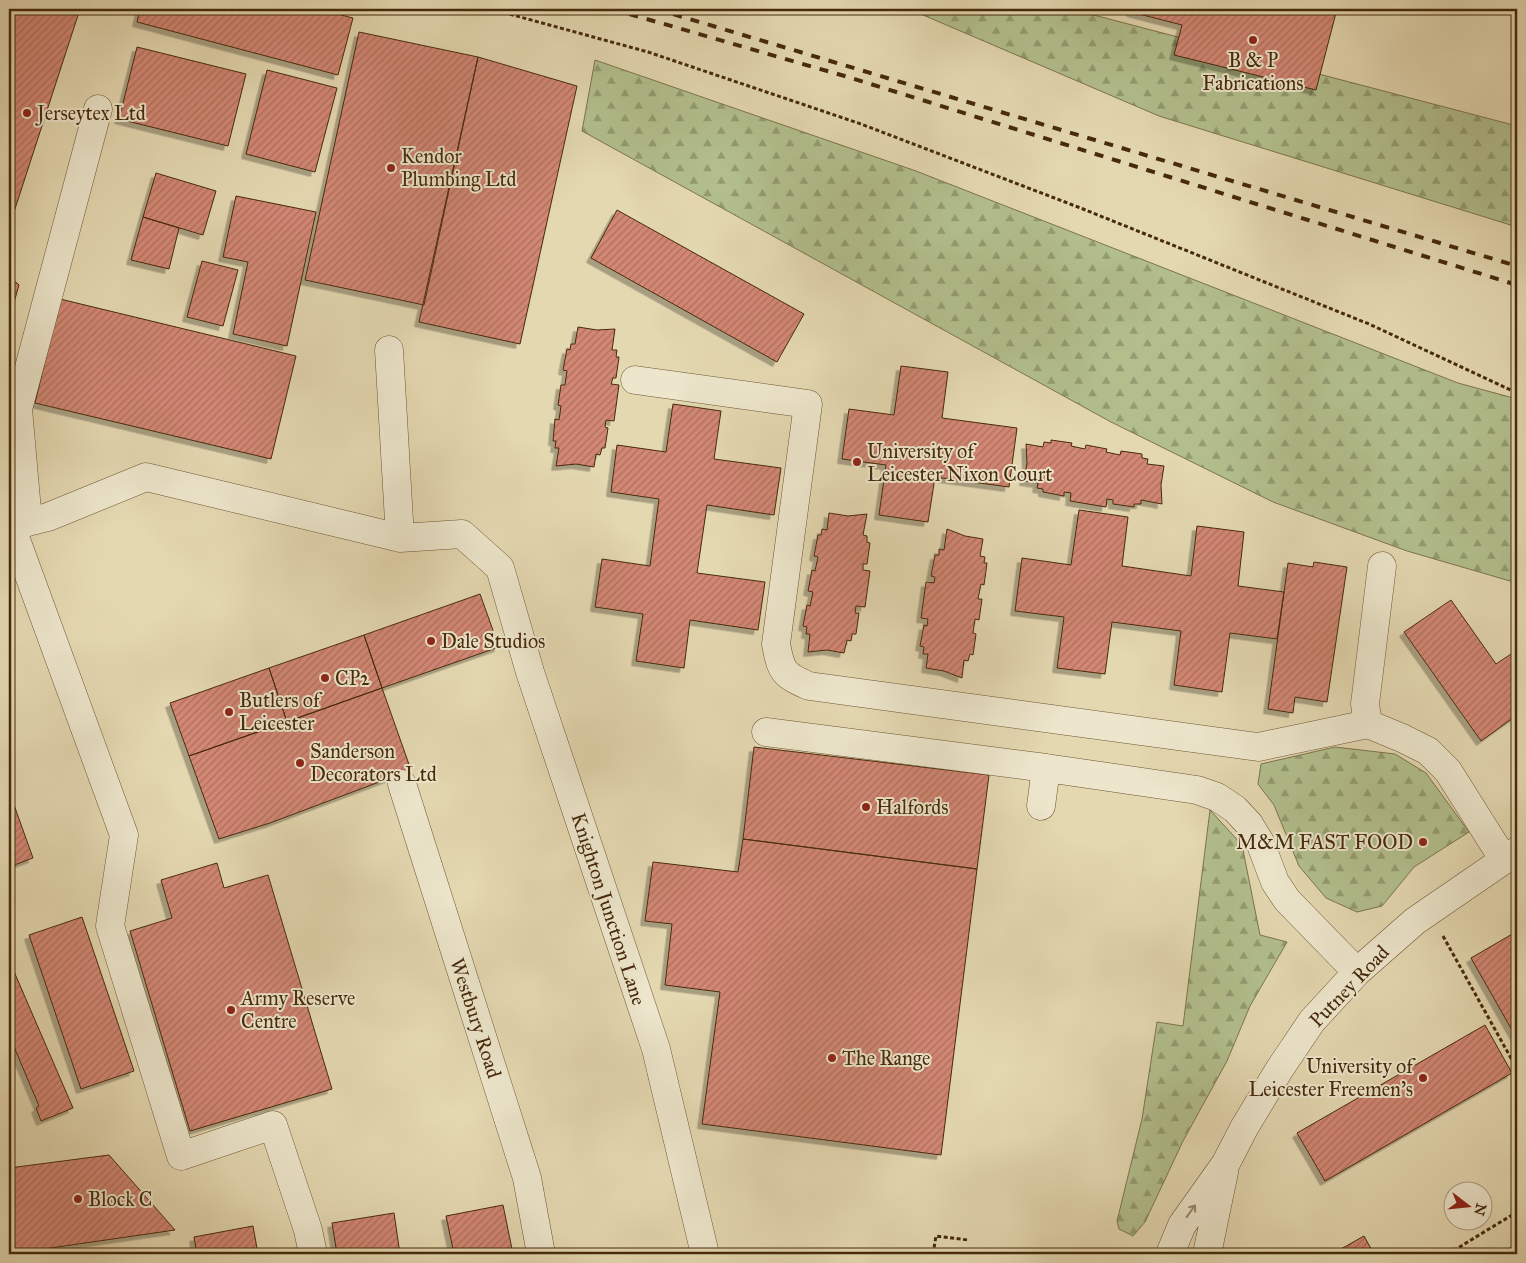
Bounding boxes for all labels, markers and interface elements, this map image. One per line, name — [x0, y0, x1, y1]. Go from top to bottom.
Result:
marker: B & P Fabrications — [1247, 34, 1259, 46]
place label: B & P Fabrications — [1202, 48, 1304, 95]
place label: Jerseytex Ltd — [35, 101, 146, 126]
marker: Jerseytex Ltd — [21, 107, 33, 119]
place label: Kendor Plumbing Ltd — [401, 144, 517, 192]
marker: Kendor Plumbing Ltd — [385, 162, 397, 174]
place label: University of Leicester Nixon Court — [867, 439, 1052, 486]
marker: University of Leicester Nixon Court — [851, 456, 863, 468]
place label: Dale Studios — [441, 629, 545, 653]
marker: Dale Studios — [425, 635, 437, 647]
place label: CP2 — [335, 666, 370, 690]
marker: CP2 — [319, 672, 331, 684]
place label: Butlers of Leicester — [239, 688, 323, 735]
marker: Butlers of Leicester — [223, 706, 235, 718]
place label: Sanderson Decorators Ltd — [310, 739, 437, 786]
marker: Sanderson Decorators Ltd — [294, 757, 306, 769]
place label: Halfords — [876, 795, 949, 819]
marker: Halfords — [860, 801, 872, 813]
street label: Knighton Junction Lane — [566, 810, 651, 1009]
place label: M&M FAST FOOD — [1236, 830, 1413, 854]
marker: M&M FAST FOOD — [1417, 836, 1429, 848]
street label: Putney Road — [1304, 940, 1394, 1032]
street label: Westbury Road — [445, 955, 507, 1081]
place label: Army Reserve Centre — [240, 986, 355, 1033]
marker: Army Reserve Centre — [225, 1004, 237, 1016]
place label: The Range — [842, 1046, 930, 1071]
marker: The Range — [826, 1052, 838, 1064]
place label: University of Leicester Freemen's — [1249, 1054, 1416, 1101]
marker: University of Leicester Freemen's — [1417, 1072, 1429, 1084]
north arrow — [1444, 1180, 1494, 1230]
place label: Block C — [88, 1187, 152, 1211]
marker: Block C — [72, 1193, 84, 1205]
text: N — [1470, 1201, 1490, 1218]
one-way arrow — [1186, 1205, 1197, 1218]

